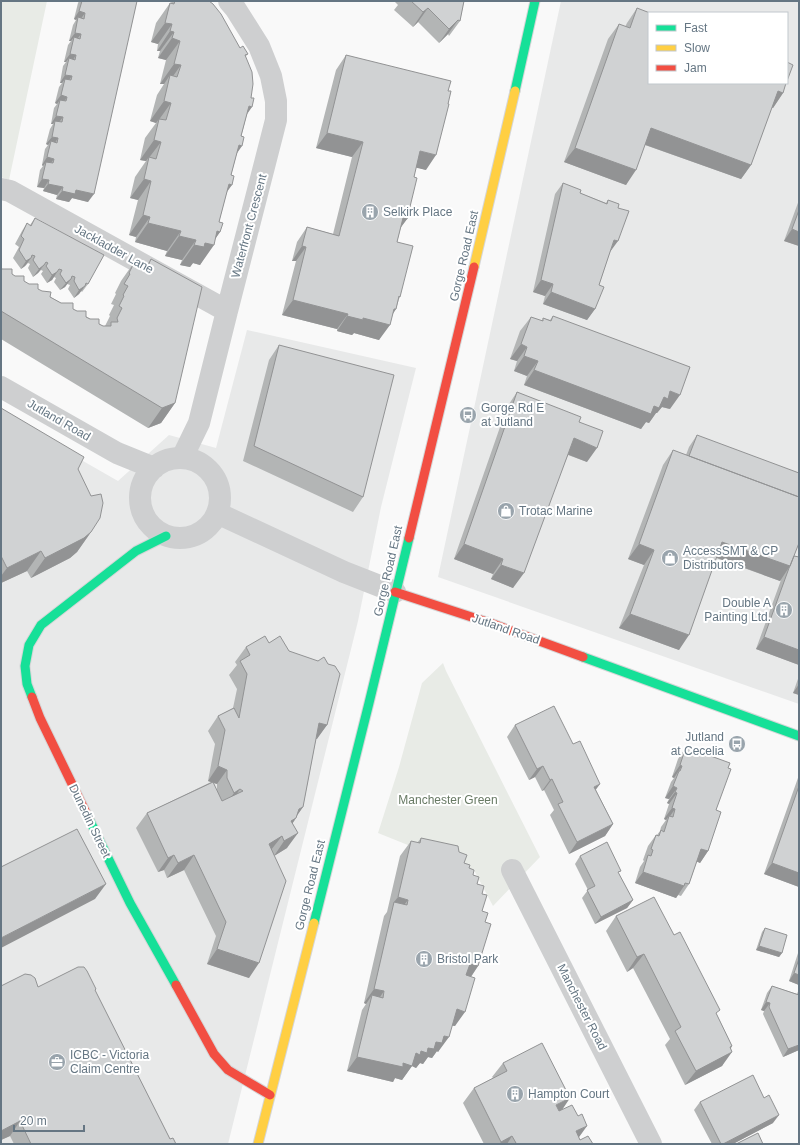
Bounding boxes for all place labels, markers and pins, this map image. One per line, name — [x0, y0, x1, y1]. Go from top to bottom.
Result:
building icon: Selkirk Place — [360, 202, 380, 222]
place label: Selkirk Place — [383, 205, 453, 219]
place label: Gorge Rd E at Jutland — [481, 401, 544, 429]
bus stop icon: Gorge Rd E at Jutland — [458, 405, 478, 425]
shop icon: Trotac Marine — [496, 501, 516, 521]
place label: Trotac Marine — [519, 504, 593, 518]
place label: AccessSMT & CP Distributors — [683, 544, 778, 572]
shop icon: AccessSMT & CP Distributors — [660, 548, 680, 568]
place label: Double A Painting Ltd. — [704, 596, 771, 624]
building icon: Double A Painting Ltd. — [774, 600, 794, 620]
place label: Jutland at Cecelia — [671, 730, 724, 758]
bus stop icon: Jutland at Cecelia — [727, 734, 747, 754]
building icon: Bristol Park — [414, 949, 434, 969]
place label: Bristol Park — [437, 952, 499, 966]
place label: ICBC - Victoria Claim Centre — [70, 1048, 149, 1076]
office icon: ICBC - Victoria Claim Centre — [47, 1052, 67, 1072]
building icon: Hampton Court — [505, 1084, 525, 1104]
place label: Hampton Court — [528, 1087, 610, 1101]

